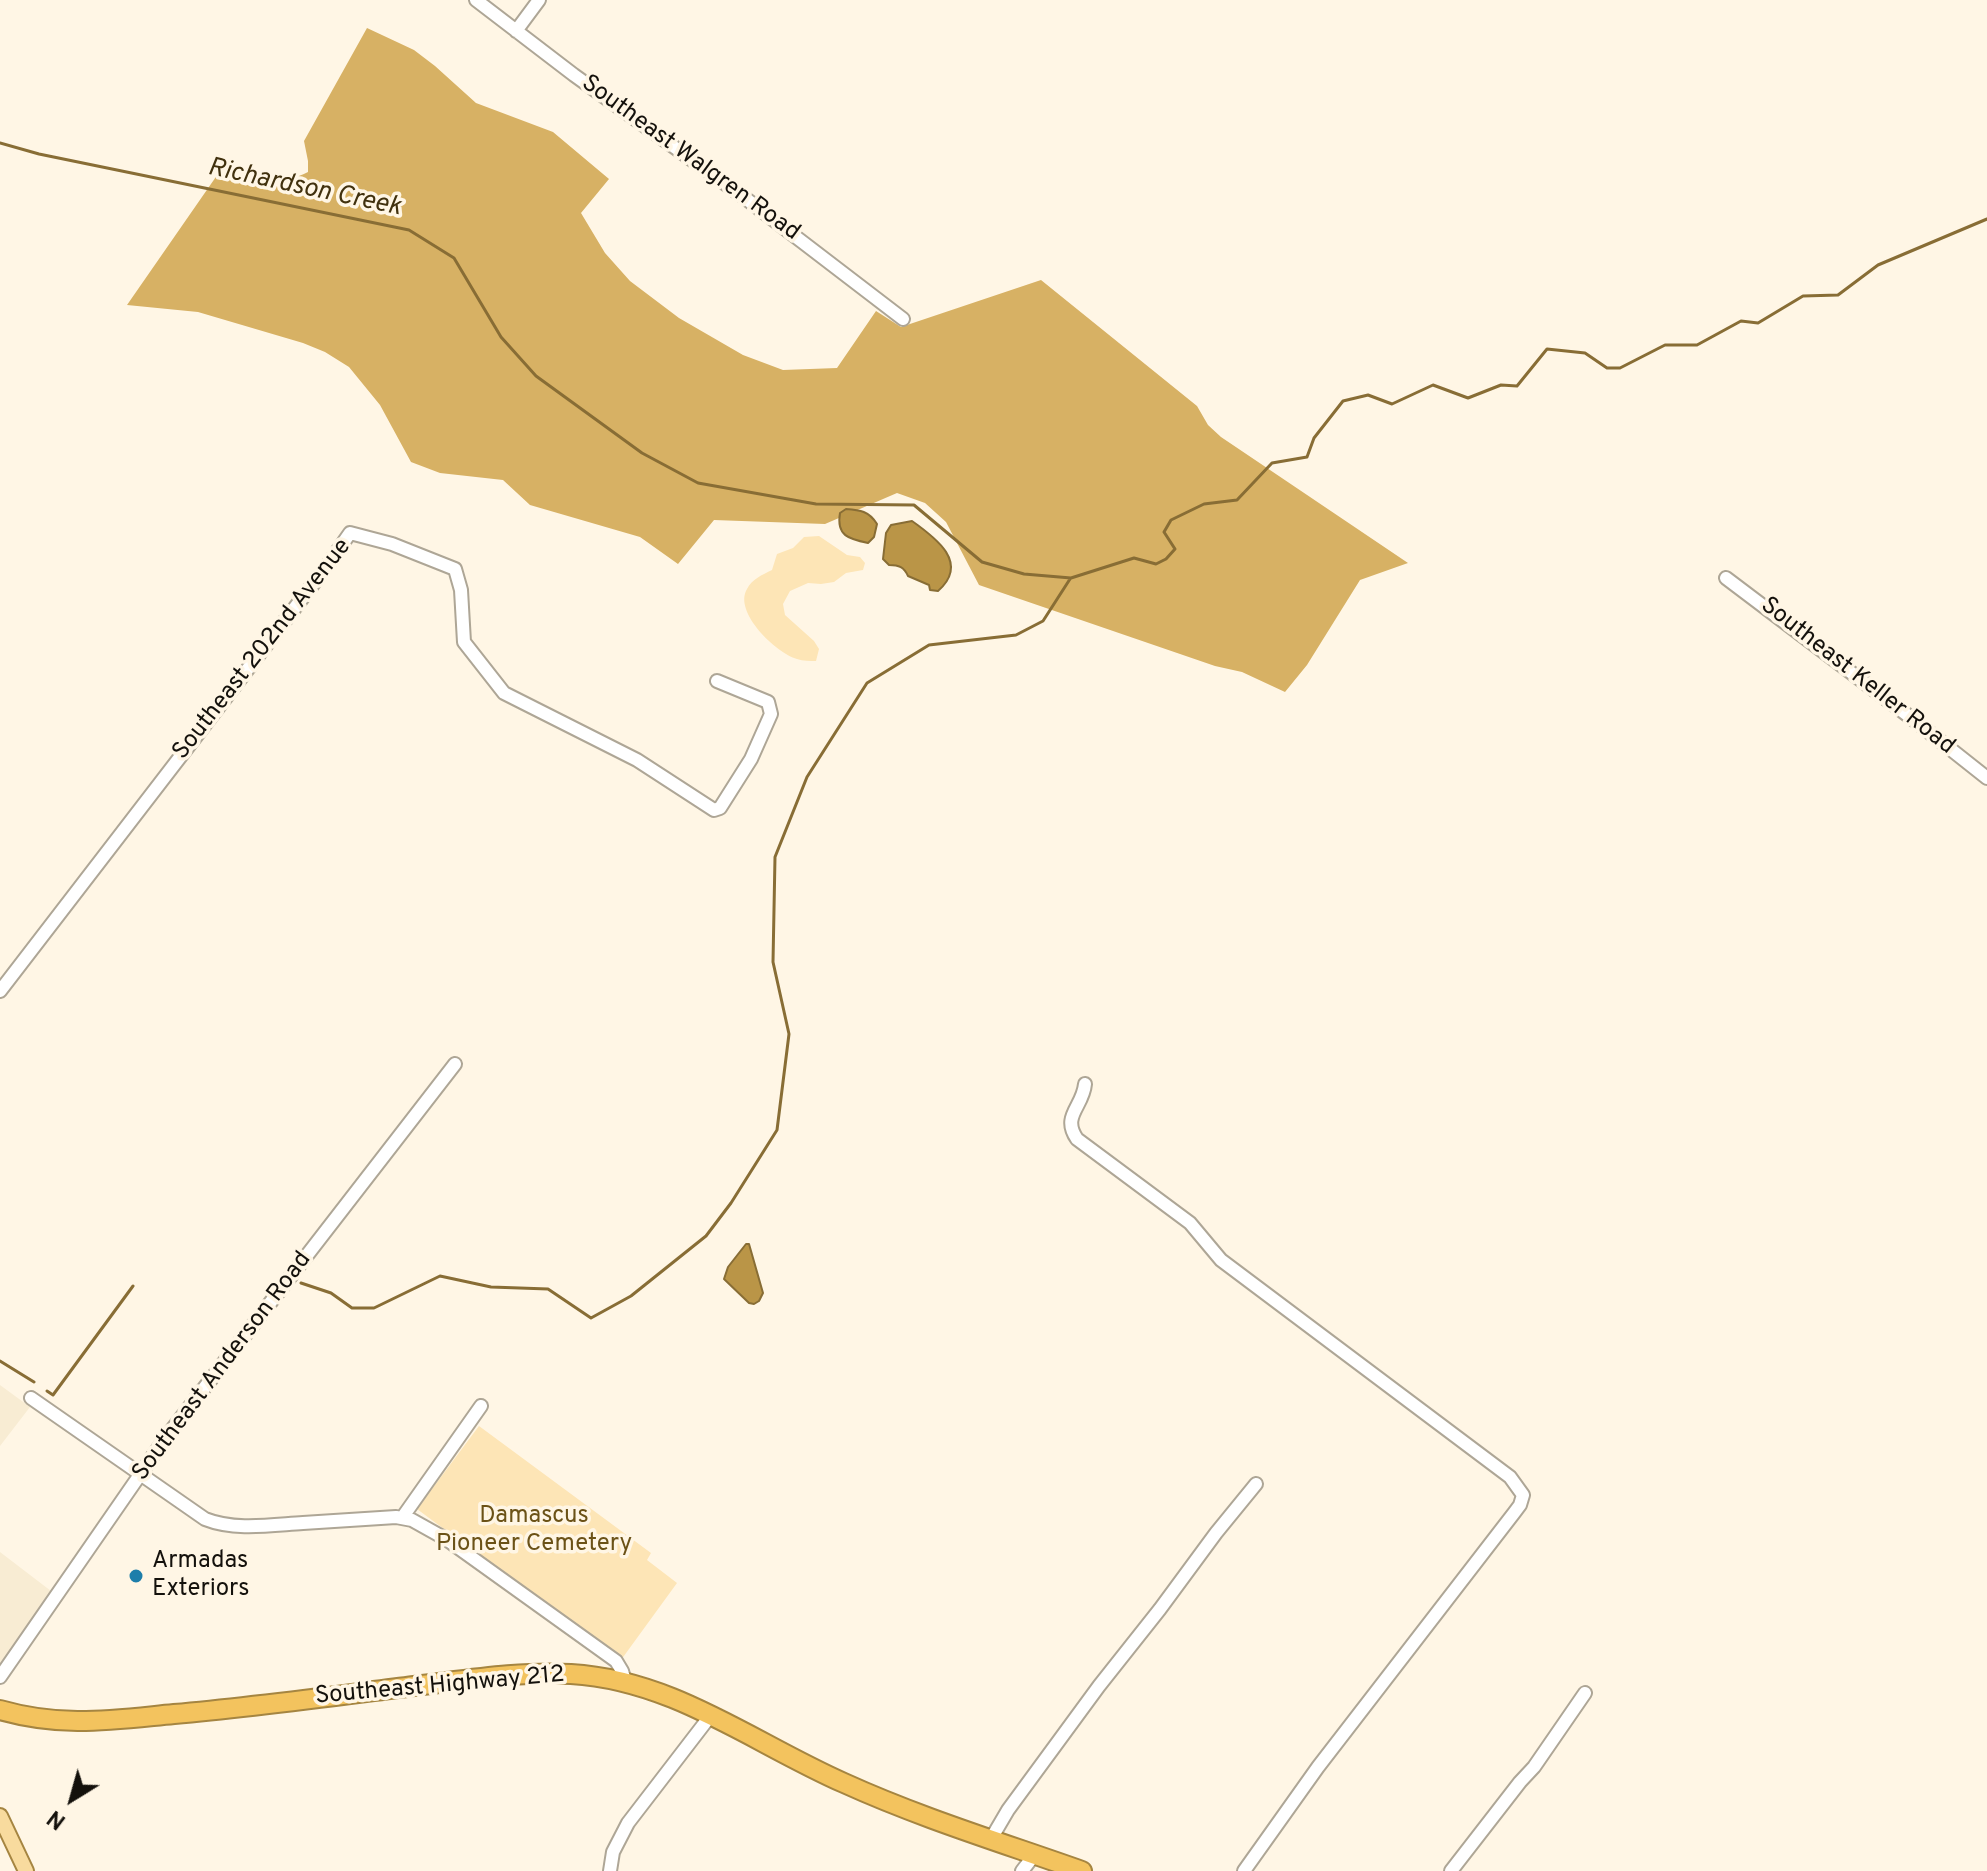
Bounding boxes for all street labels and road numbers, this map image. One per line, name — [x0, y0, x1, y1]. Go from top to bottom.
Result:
street label: Southeast Walgren Road — [575, 70, 805, 248]
street label: Southeast 202nd Avenue — [168, 534, 358, 766]
street label: Southeast Keller Road — [1754, 592, 1960, 762]
street label: Southeast Anderson Road — [127, 1247, 319, 1487]
street label: Southeast Highway 212 — [314, 1662, 566, 1712]

